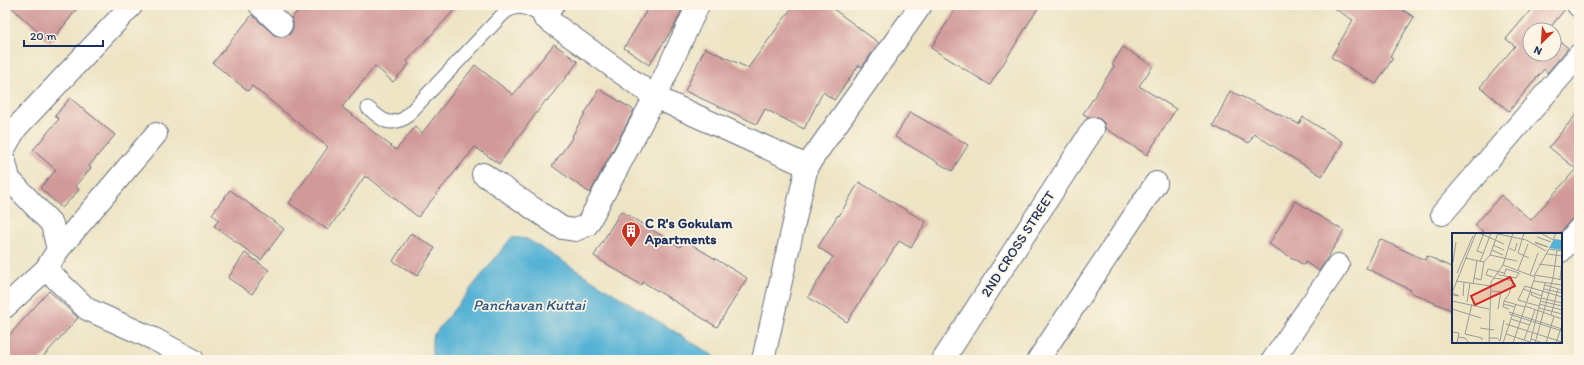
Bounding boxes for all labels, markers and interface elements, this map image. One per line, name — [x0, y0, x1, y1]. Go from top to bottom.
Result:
scale bar — [24, 22, 103, 48]
north arrow — [1522, 22, 1562, 62]
text: 20 m — [30, 29, 57, 43]
text: N — [1532, 43, 1544, 58]
street label: 2ND CROSS STREET — [977, 188, 1059, 300]
place label: C R's Gokulam Apartments — [644, 215, 733, 248]
building icon: C R's Gokulam Apartments — [620, 220, 642, 248]
inset map — [1452, 233, 1562, 343]
water label: Panchavan Kuttai — [473, 296, 587, 314]

